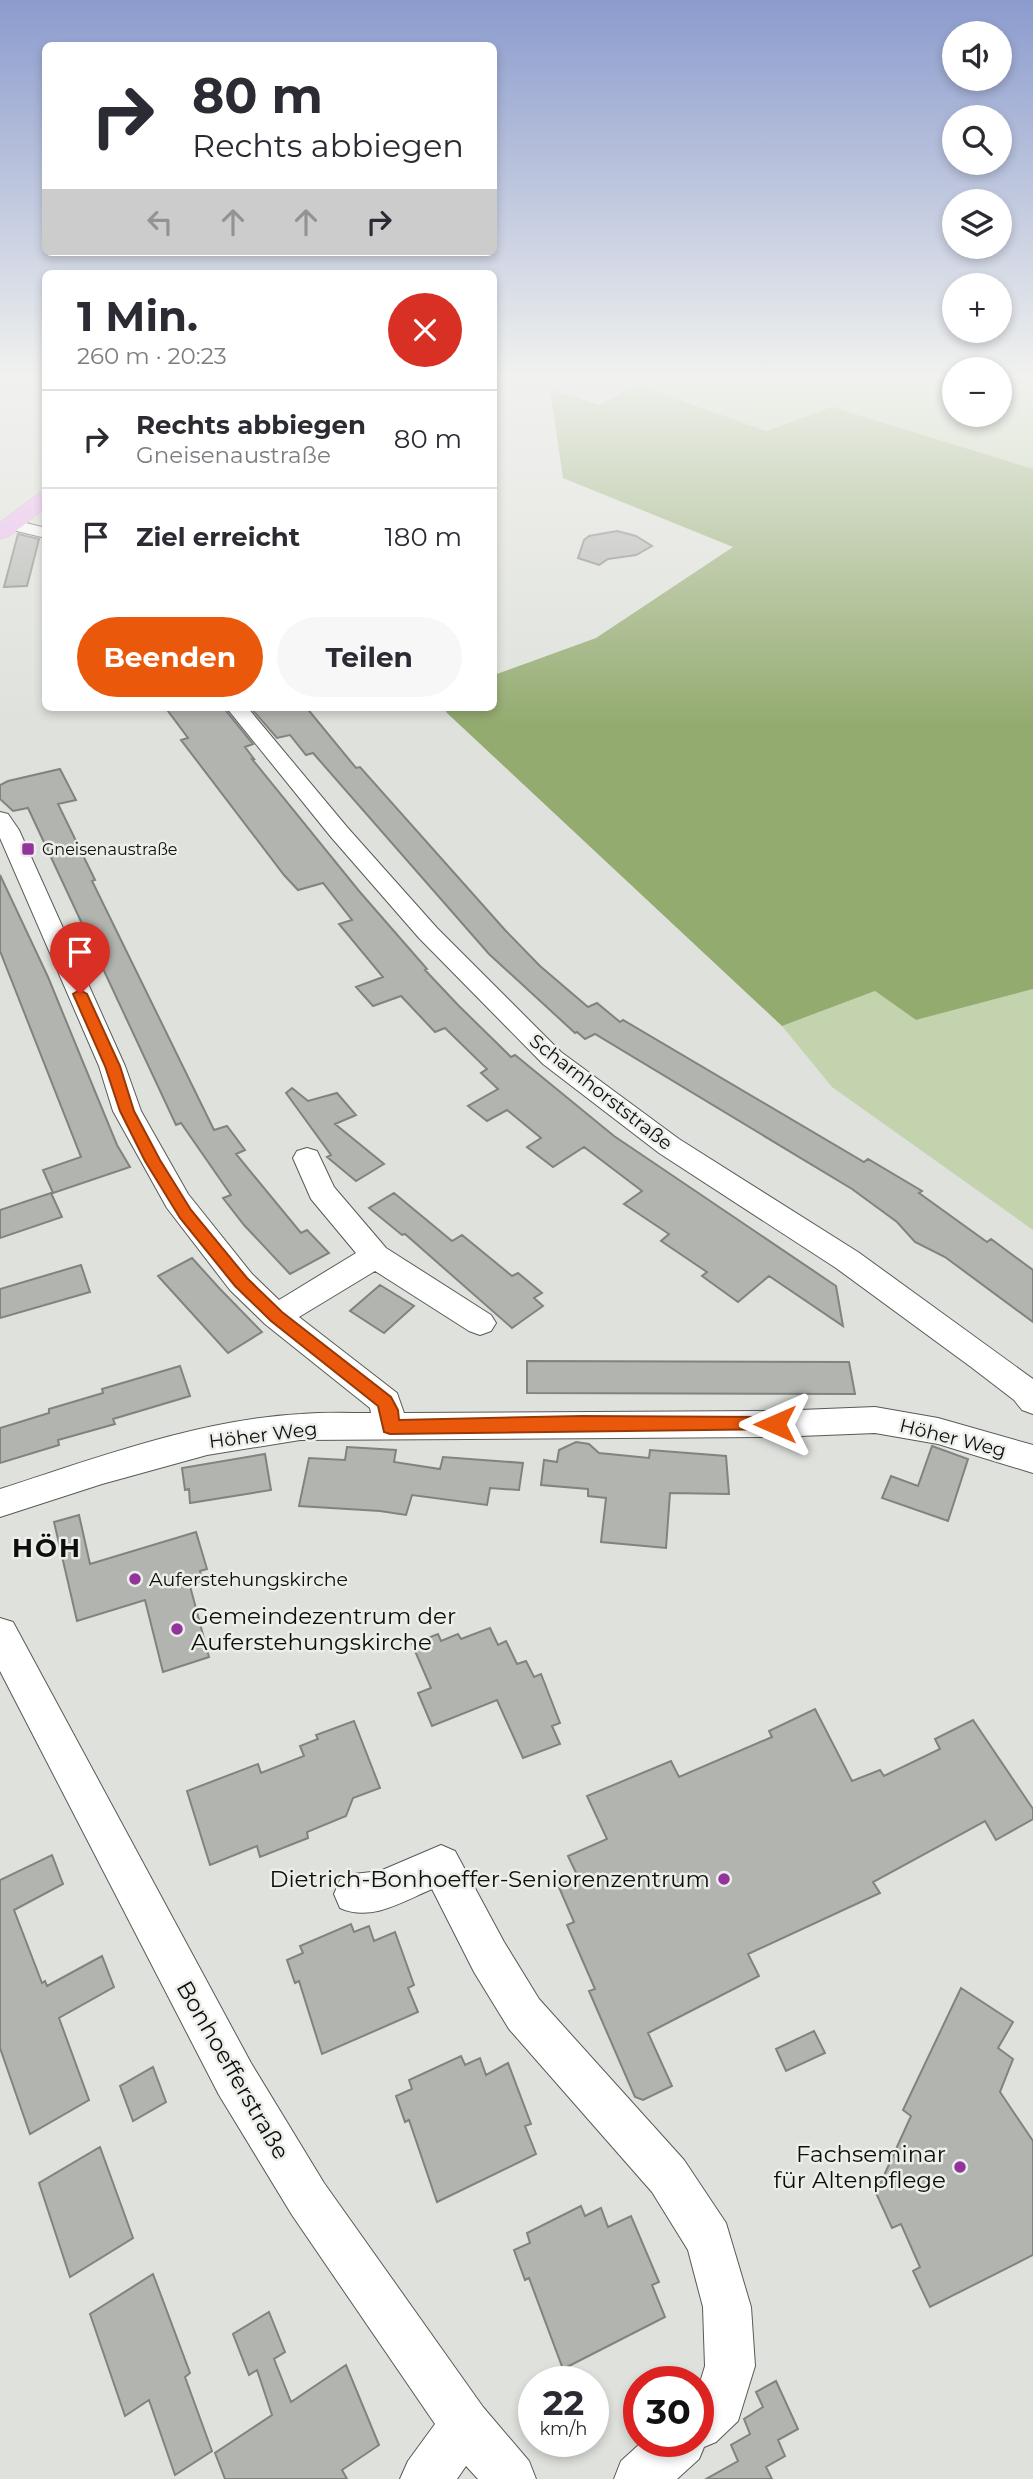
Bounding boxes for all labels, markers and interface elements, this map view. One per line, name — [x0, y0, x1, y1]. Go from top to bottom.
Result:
map controls — [942, 21, 1012, 427]
button: sound — [942, 21, 1012, 91]
text: 80 m — [192, 66, 323, 125]
icon: right — [77, 70, 168, 161]
button: search — [942, 105, 1012, 175]
text: Rechts abbiegen — [192, 126, 464, 165]
button: layers — [942, 189, 1012, 259]
icon: left — [141, 203, 179, 241]
icon: ahead — [214, 203, 252, 241]
icon: ahead — [287, 203, 325, 241]
icon: right — [360, 203, 398, 241]
button: + — [942, 273, 1012, 343]
text: 1 Min. — [77, 290, 198, 342]
button: close — [388, 293, 462, 367]
text: 260 m · 20:23 — [77, 342, 227, 370]
button: − — [942, 357, 1012, 427]
text: Rechts abbiegen — [136, 409, 366, 441]
icon: right — [77, 420, 115, 458]
text: 80 m — [394, 423, 462, 455]
text: Gneisenaustraße — [136, 441, 331, 469]
icon: arrive — [77, 518, 115, 556]
text: Ziel erreicht — [136, 521, 300, 553]
text: 180 m — [384, 521, 462, 553]
button: Beenden — [77, 617, 263, 697]
button: Teilen — [277, 617, 462, 697]
place label: Gneisenaustraße — [42, 840, 178, 859]
marker: Gneisenaustraße — [20, 841, 36, 857]
pin — [50, 922, 110, 994]
icon: arrive — [61, 933, 99, 971]
street label: Scharnhorststraße — [525, 1029, 677, 1155]
position arrow — [738, 1387, 812, 1461]
street label: Höher Weg — [897, 1414, 1009, 1462]
street label: Höher Weg — [208, 1417, 318, 1453]
district label: HÖH — [12, 1532, 82, 1564]
place label: Auferstehungskirche — [149, 1568, 348, 1591]
marker: Auferstehungskirche — [127, 1571, 143, 1587]
place label: Gemeindezentrum der Auferstehungskirche — [191, 1602, 456, 1656]
marker: Gemeindezentrum der Auferstehungskirche — [169, 1621, 185, 1637]
place label: Dietrich-Bonhoeffer-Seniorenzentrum — [269, 1865, 710, 1893]
marker: Dietrich-Bonhoeffer-Seniorenzentrum — [716, 1871, 732, 1887]
street label: Bonhoefferstraße — [171, 1976, 295, 2164]
place label: Fachseminar für Altenpflege — [774, 2140, 946, 2194]
marker: Fachseminar für Altenpflege — [952, 2159, 968, 2175]
speed limit sign: 30 — [623, 2366, 714, 2457]
text: 22 — [543, 2381, 584, 2424]
text: km/h — [539, 2418, 588, 2440]

